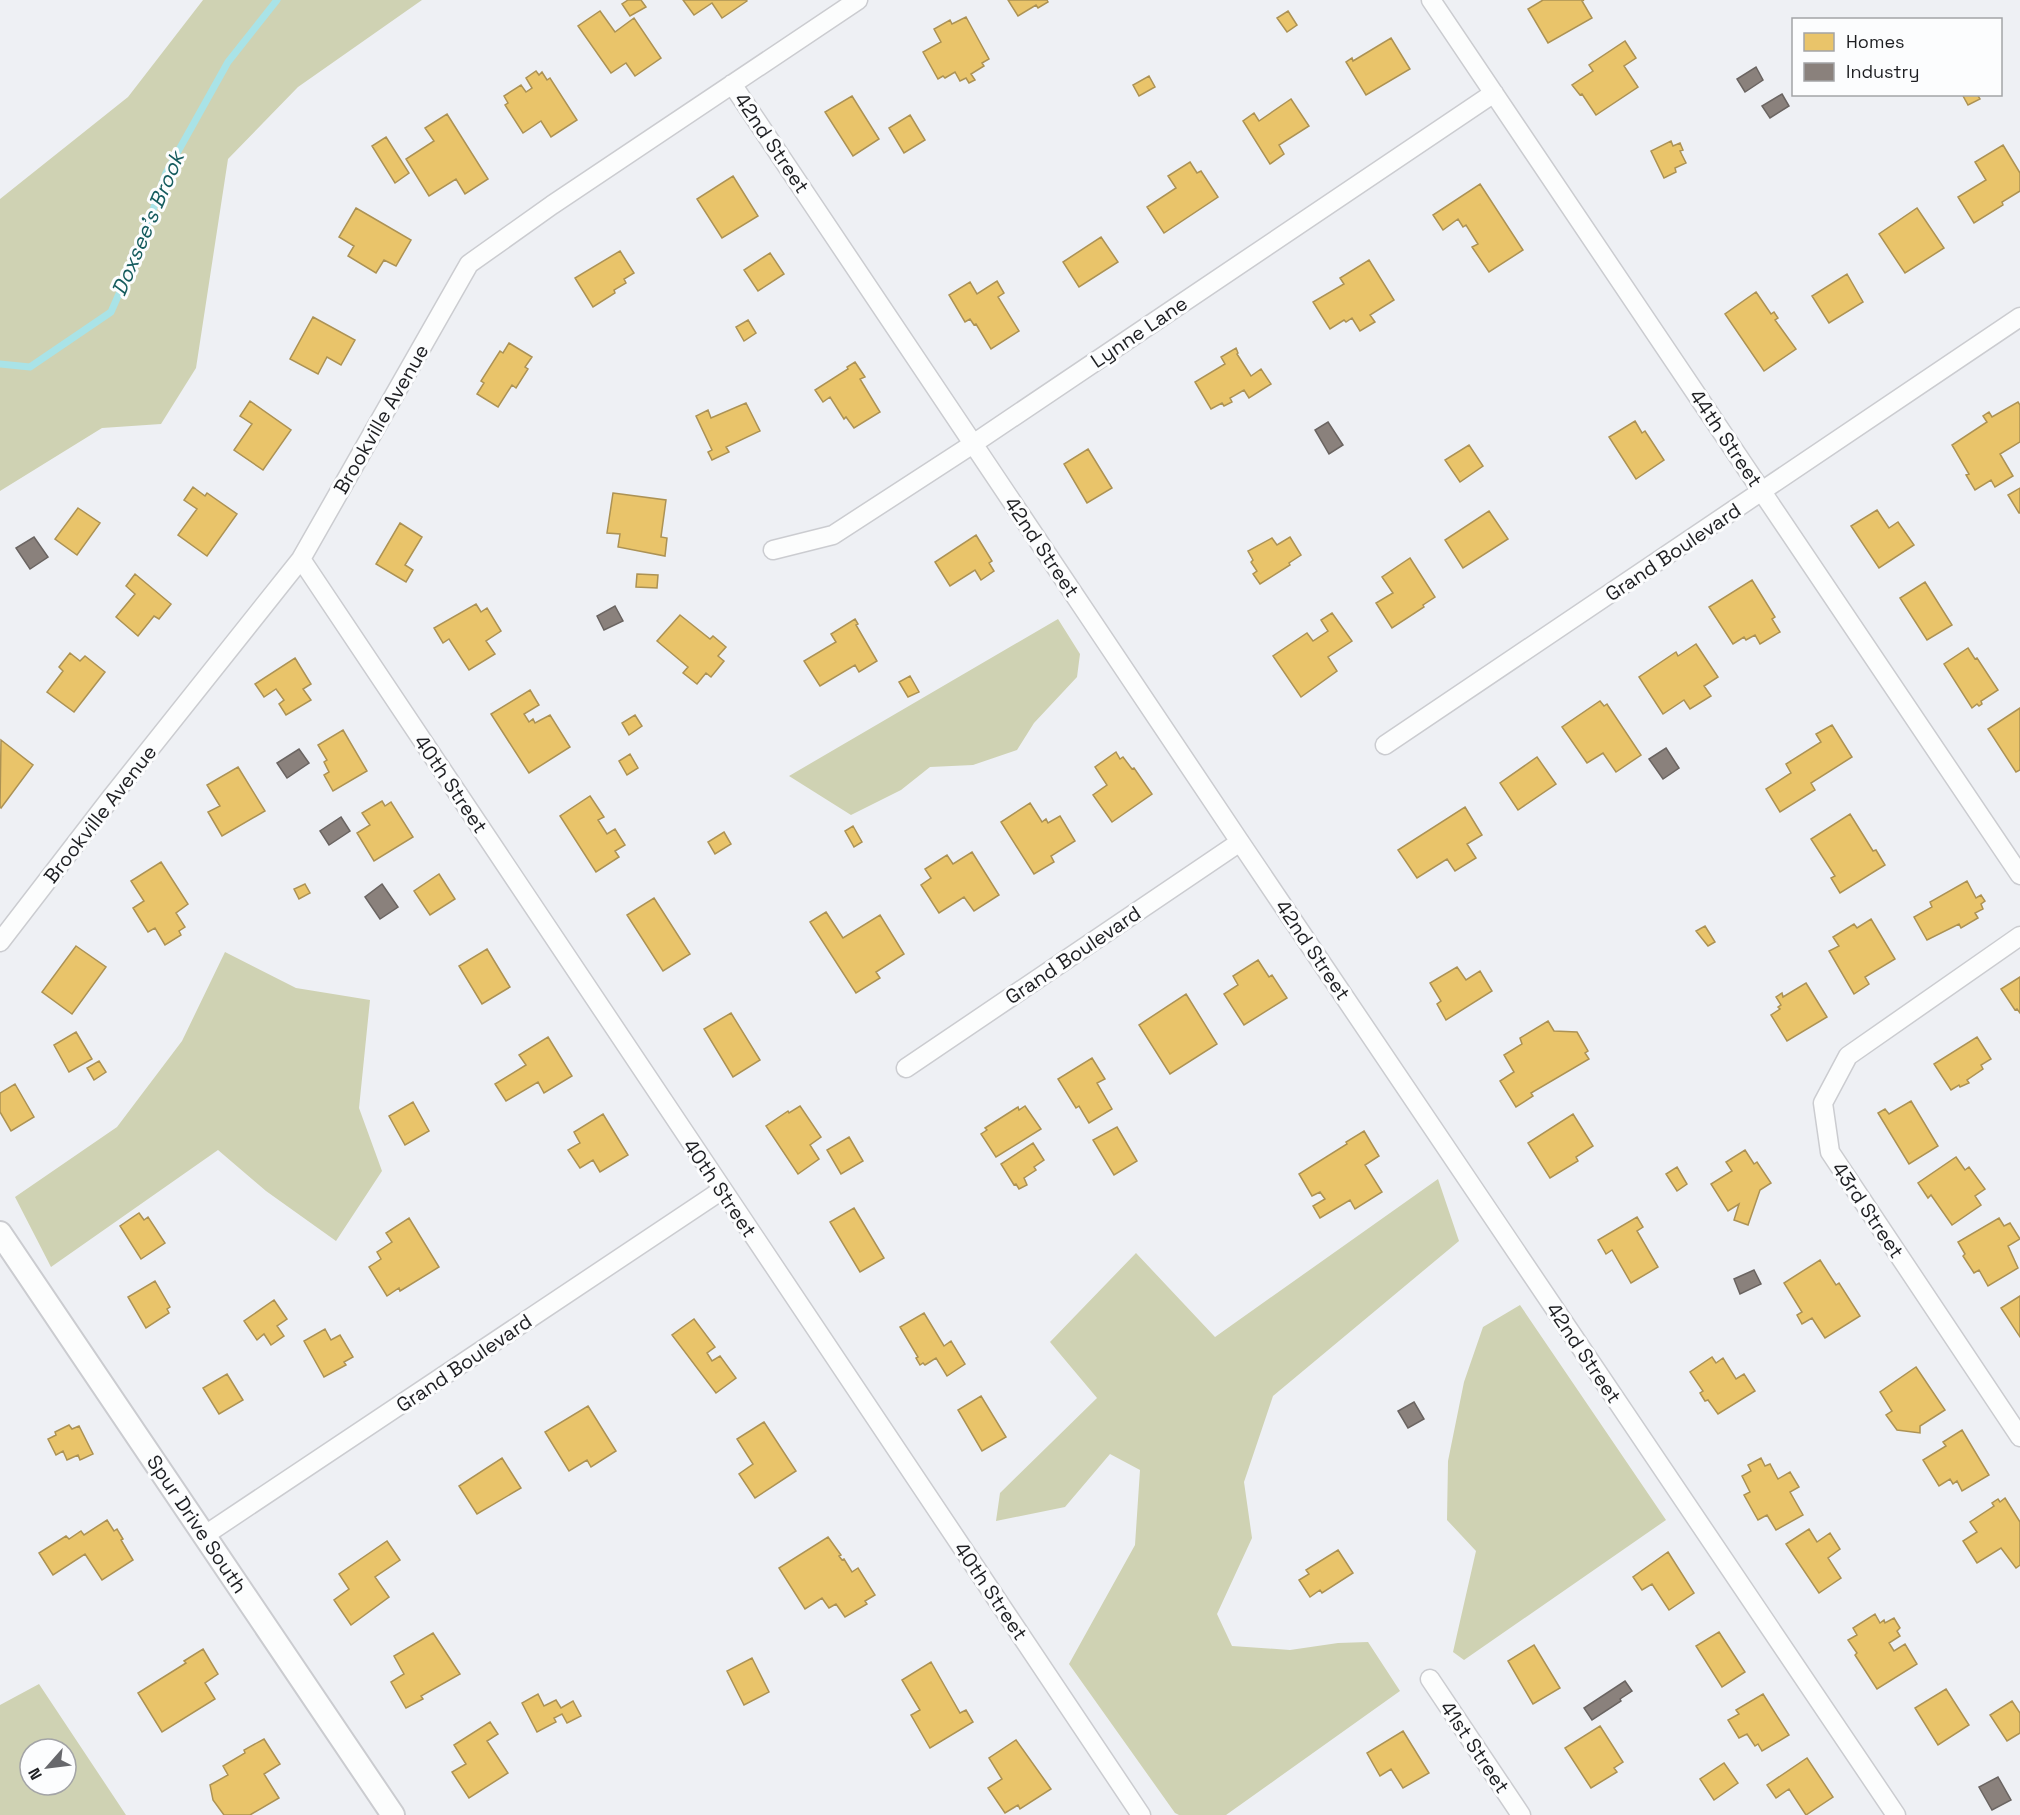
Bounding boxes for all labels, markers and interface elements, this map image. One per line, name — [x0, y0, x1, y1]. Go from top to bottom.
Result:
legend — [1792, 18, 2002, 96]
text: Homes — [1846, 30, 1905, 53]
text: Industry — [1846, 60, 1919, 83]
street label: 42nd Street — [729, 88, 815, 198]
water label: Doxsee's Brook — [105, 145, 191, 300]
street label: Lynne Lane — [1086, 290, 1192, 374]
street label: Brookville Avenue — [328, 339, 434, 499]
street label: 44th Street — [1684, 384, 1768, 492]
street label: 42nd Street — [999, 492, 1085, 602]
street label: Grand Boulevard — [1600, 497, 1746, 607]
street label: 40th Street — [409, 730, 493, 838]
street label: Brookville Avenue — [38, 740, 162, 888]
street label: 42nd Street — [1270, 895, 1356, 1005]
street label: Grand Boulevard — [1000, 900, 1146, 1010]
street label: 40th Street — [678, 1134, 762, 1242]
street label: 43rd Street — [1826, 1157, 1910, 1263]
street label: 42nd Street — [1541, 1298, 1627, 1408]
street label: Grand Boulevard — [391, 1308, 537, 1418]
street label: Spur Drive South — [141, 1450, 253, 1598]
street label: 40th Street — [949, 1537, 1033, 1645]
street label: 41st Street — [1435, 1696, 1515, 1798]
north arrow — [18, 1737, 78, 1797]
text: N — [23, 1764, 47, 1783]

